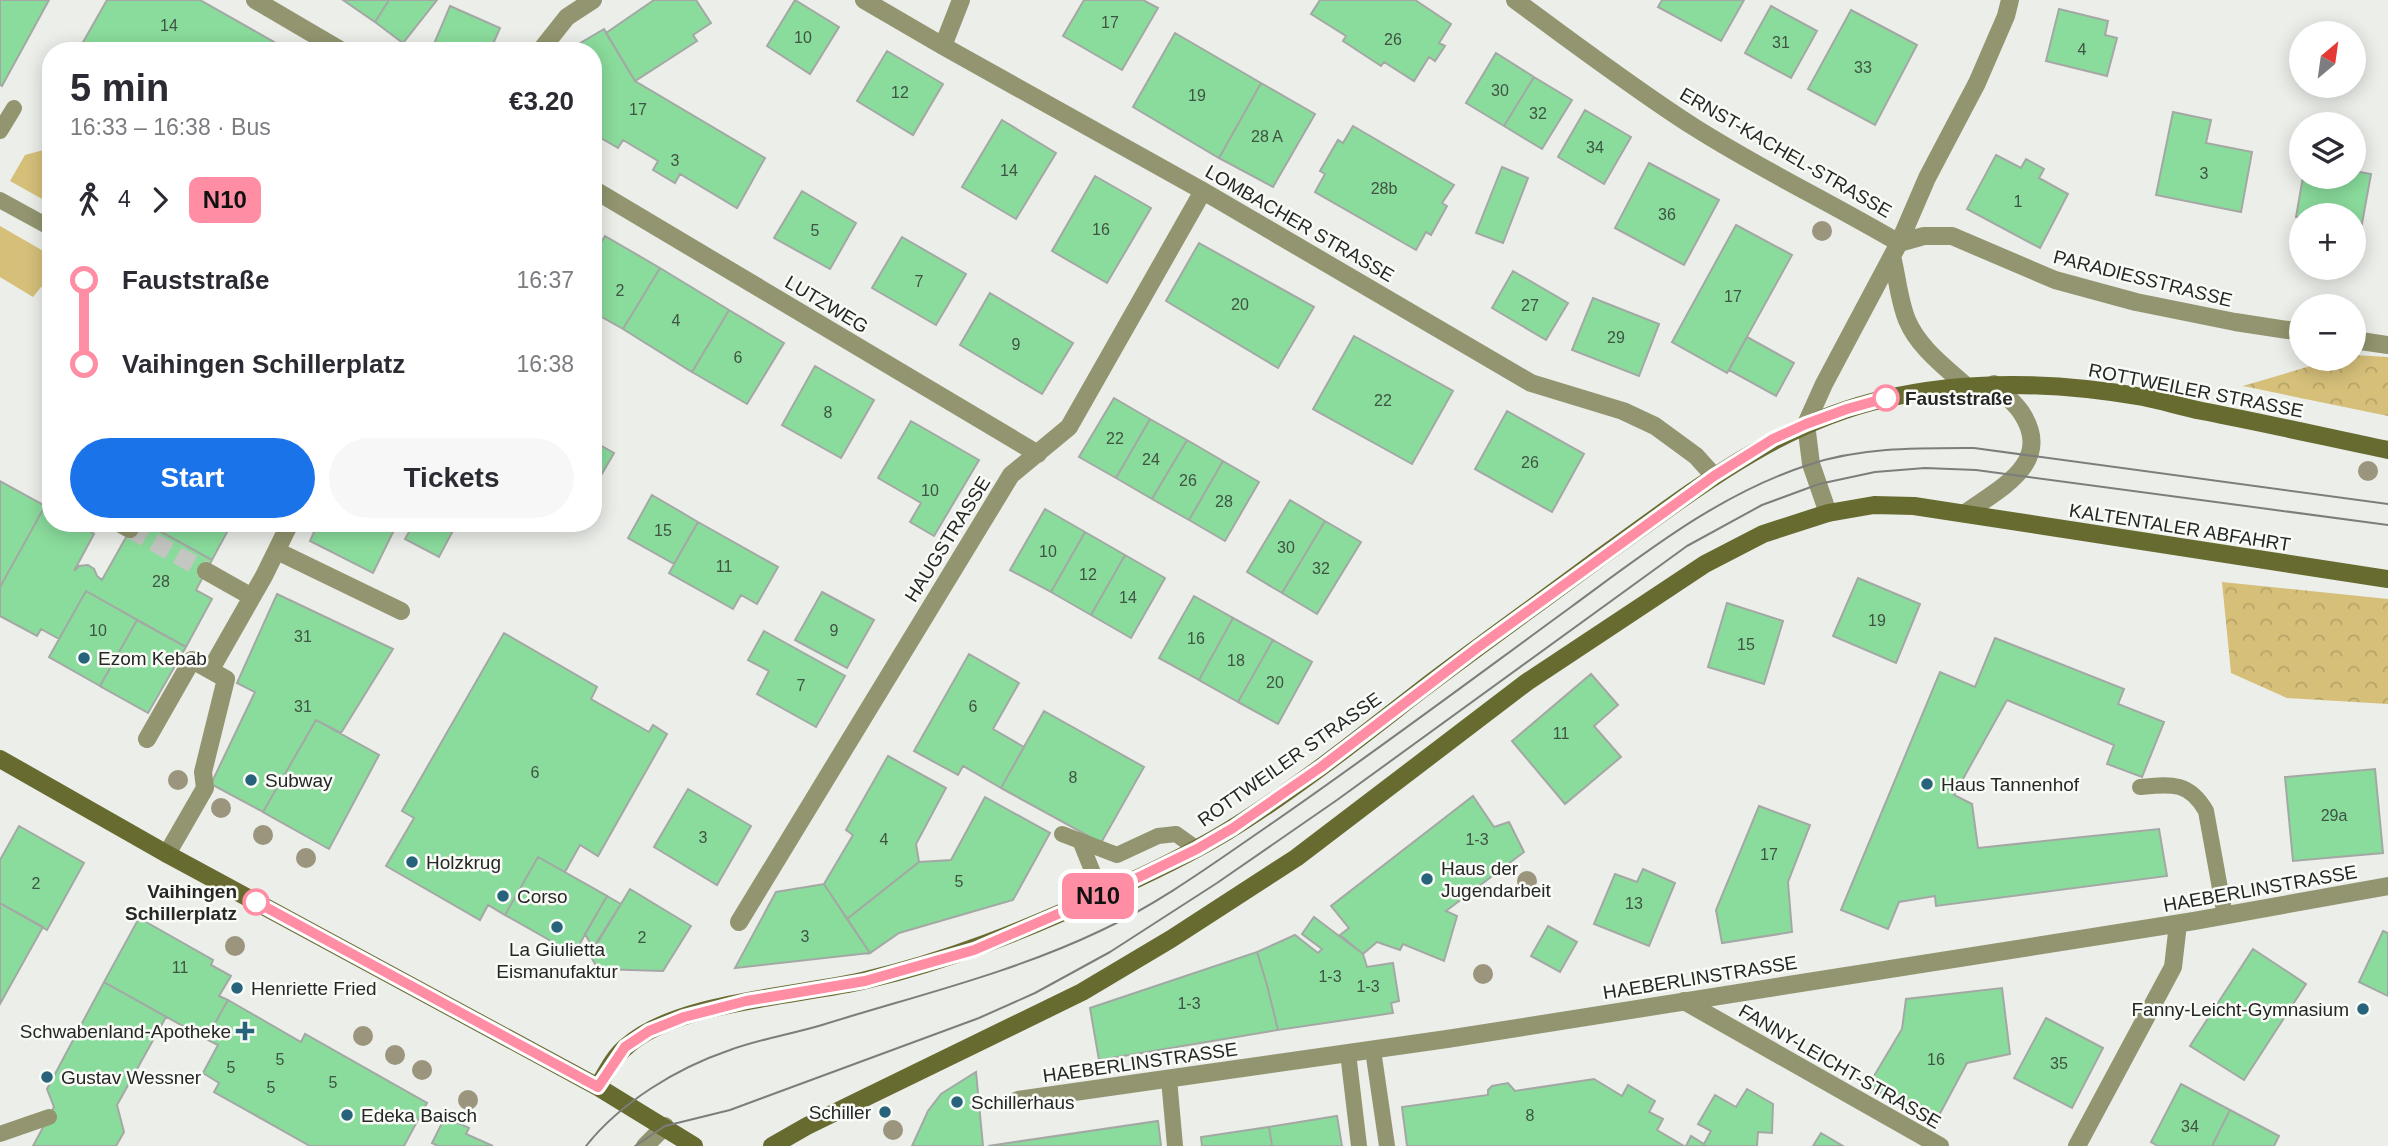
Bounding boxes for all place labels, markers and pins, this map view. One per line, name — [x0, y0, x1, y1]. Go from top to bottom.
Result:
marker: Fauststraße — [1873, 385, 1899, 411]
place label: Fauststraße — [1905, 388, 2013, 409]
place label: Ezom Kebab — [98, 648, 207, 669]
marker: Ezom Kebab — [76, 650, 92, 666]
place label: Subway — [265, 770, 333, 791]
marker: Subway — [243, 772, 259, 788]
place label: Haus Tannenhof — [1941, 774, 2080, 795]
marker: Haus Tannenhof — [1919, 776, 1935, 792]
place label: Holzkrug — [426, 852, 501, 873]
marker: Holzkrug — [404, 854, 420, 870]
place label: Haus der Jugendarbeit — [1441, 858, 1552, 901]
marker: Haus der Jugendarbeit — [1419, 871, 1435, 887]
place label: Vaihingen Schillerplatz — [125, 881, 237, 924]
place label: Corso — [517, 886, 568, 907]
marker: Corso — [495, 888, 511, 904]
marker: Vaihingen Schillerplatz — [243, 889, 269, 915]
marker: La Giulietta Eismanufaktur — [549, 919, 565, 935]
place label: La Giulietta Eismanufaktur — [496, 939, 618, 982]
place label: Henriette Fried — [251, 978, 377, 999]
marker: Henriette Fried — [229, 980, 245, 996]
place label: Fanny-Leicht-Gymnasium — [2131, 999, 2349, 1020]
marker: Fanny-Leicht-Gymnasium — [2355, 1001, 2371, 1017]
place label: Schwabenland-Apotheke — [20, 1021, 231, 1042]
marker: Schwabenland-Apotheke — [237, 1023, 253, 1039]
place label: Gustav Wessner — [61, 1067, 202, 1088]
marker: Gustav Wessner — [39, 1069, 55, 1085]
place label: Schillerhaus — [971, 1092, 1075, 1113]
marker: Schillerhaus — [949, 1094, 965, 1110]
place label: Schiller — [809, 1102, 872, 1123]
marker: Schiller — [877, 1104, 893, 1120]
place label: Edeka Baisch — [361, 1105, 477, 1126]
marker: Edeka Baisch — [339, 1107, 355, 1123]

